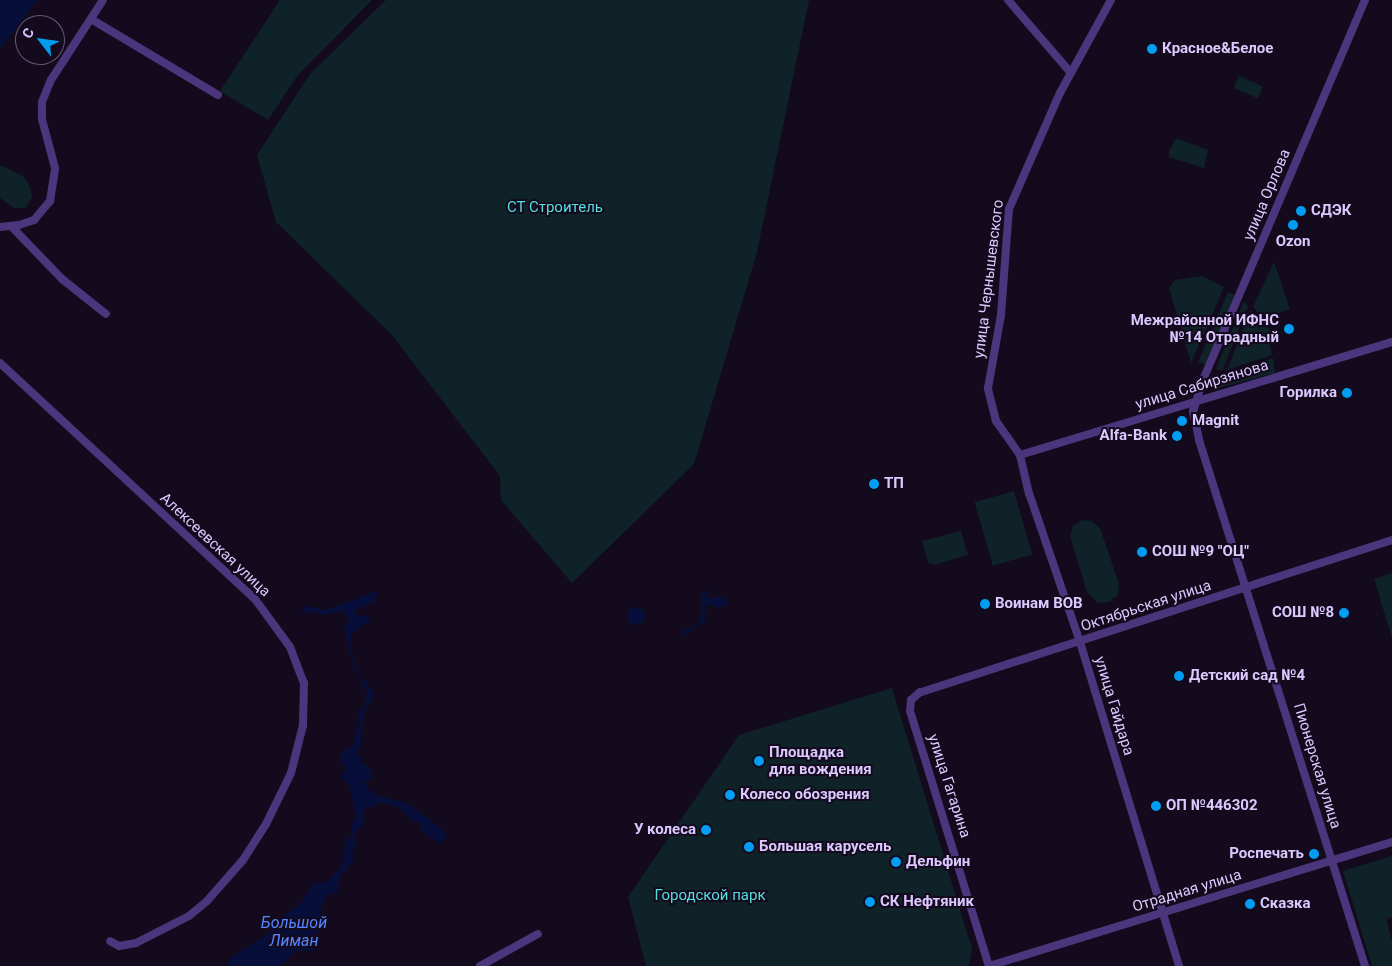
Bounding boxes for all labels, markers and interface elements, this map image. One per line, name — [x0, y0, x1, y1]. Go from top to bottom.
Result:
north arrow — [15, 15, 65, 65]
text: С — [19, 25, 37, 41]
place label: Красное&Белое — [1162, 40, 1273, 58]
marker: Красное&Белое — [1146, 43, 1158, 55]
street label: улица Орлова — [1240, 147, 1294, 243]
park label: СТ Строитель — [507, 199, 603, 217]
street label: улица Чернышевского — [970, 199, 1008, 359]
place label: СДЭК — [1311, 202, 1351, 220]
marker: СДЭК — [1295, 205, 1307, 217]
marker: Ozon — [1287, 219, 1299, 231]
place label: Ozon — [1276, 233, 1310, 251]
place label: Межрайонной ИФНС №14 Отрадный — [1131, 311, 1279, 346]
marker: Межрайонной ИФНС №14 Отрадный — [1283, 323, 1295, 335]
street label: улица Сабирзянова — [1133, 356, 1271, 414]
place label: Горилка — [1279, 384, 1337, 402]
marker: Горилка — [1341, 387, 1353, 399]
place label: Magnit — [1192, 412, 1239, 430]
marker: Magnit — [1176, 415, 1188, 427]
place label: Alfa-Bank — [1100, 427, 1167, 445]
marker: Alfa-Bank — [1171, 430, 1183, 442]
place label: ТП — [884, 475, 904, 493]
marker: ТП — [868, 478, 880, 490]
street label: Алексеевская улица — [156, 489, 274, 601]
place label: СОШ №9 "ОЦ" — [1152, 543, 1249, 561]
marker: СОШ №9 "ОЦ" — [1136, 546, 1148, 558]
street label: Октябрьская улица — [1079, 576, 1213, 636]
place label: Воинам ВОВ — [995, 595, 1083, 613]
marker: Воинам ВОВ — [979, 598, 991, 610]
place label: СОШ №8 — [1272, 604, 1334, 622]
marker: СОШ №8 — [1338, 607, 1350, 619]
street label: улица Гайдара — [1090, 654, 1138, 758]
place label: Детский сад №4 — [1189, 667, 1305, 685]
marker: Детский сад №4 — [1173, 670, 1185, 682]
street label: Пионерская улица — [1289, 701, 1345, 831]
street label: улица Гагарина — [924, 732, 974, 840]
place label: Площадка для вождения — [769, 743, 872, 778]
marker: Площадка для вождения — [753, 755, 765, 767]
place label: Колесо обозрения — [740, 786, 870, 804]
marker: Колесо обозрения — [724, 789, 736, 801]
place label: ОП №446302 — [1166, 797, 1258, 815]
marker: ОП №446302 — [1150, 800, 1162, 812]
place label: У колеса — [634, 821, 696, 839]
marker: У колеса — [700, 824, 712, 836]
place label: Большая карусель — [759, 838, 891, 856]
marker: Большая карусель — [743, 841, 755, 853]
place label: Роспечать — [1229, 845, 1304, 863]
marker: Роспечать — [1308, 848, 1320, 860]
place label: Дельфин — [906, 853, 970, 871]
marker: Дельфин — [890, 856, 902, 868]
street label: Отрадная улица — [1130, 866, 1244, 916]
park label: Городской парк — [654, 887, 766, 905]
place label: СК Нефтяник — [880, 893, 974, 911]
place label: Сказка — [1260, 895, 1310, 913]
marker: СК Нефтяник — [864, 896, 876, 908]
marker: Сказка — [1244, 898, 1256, 910]
water label: Большой Лиман — [261, 913, 327, 951]

